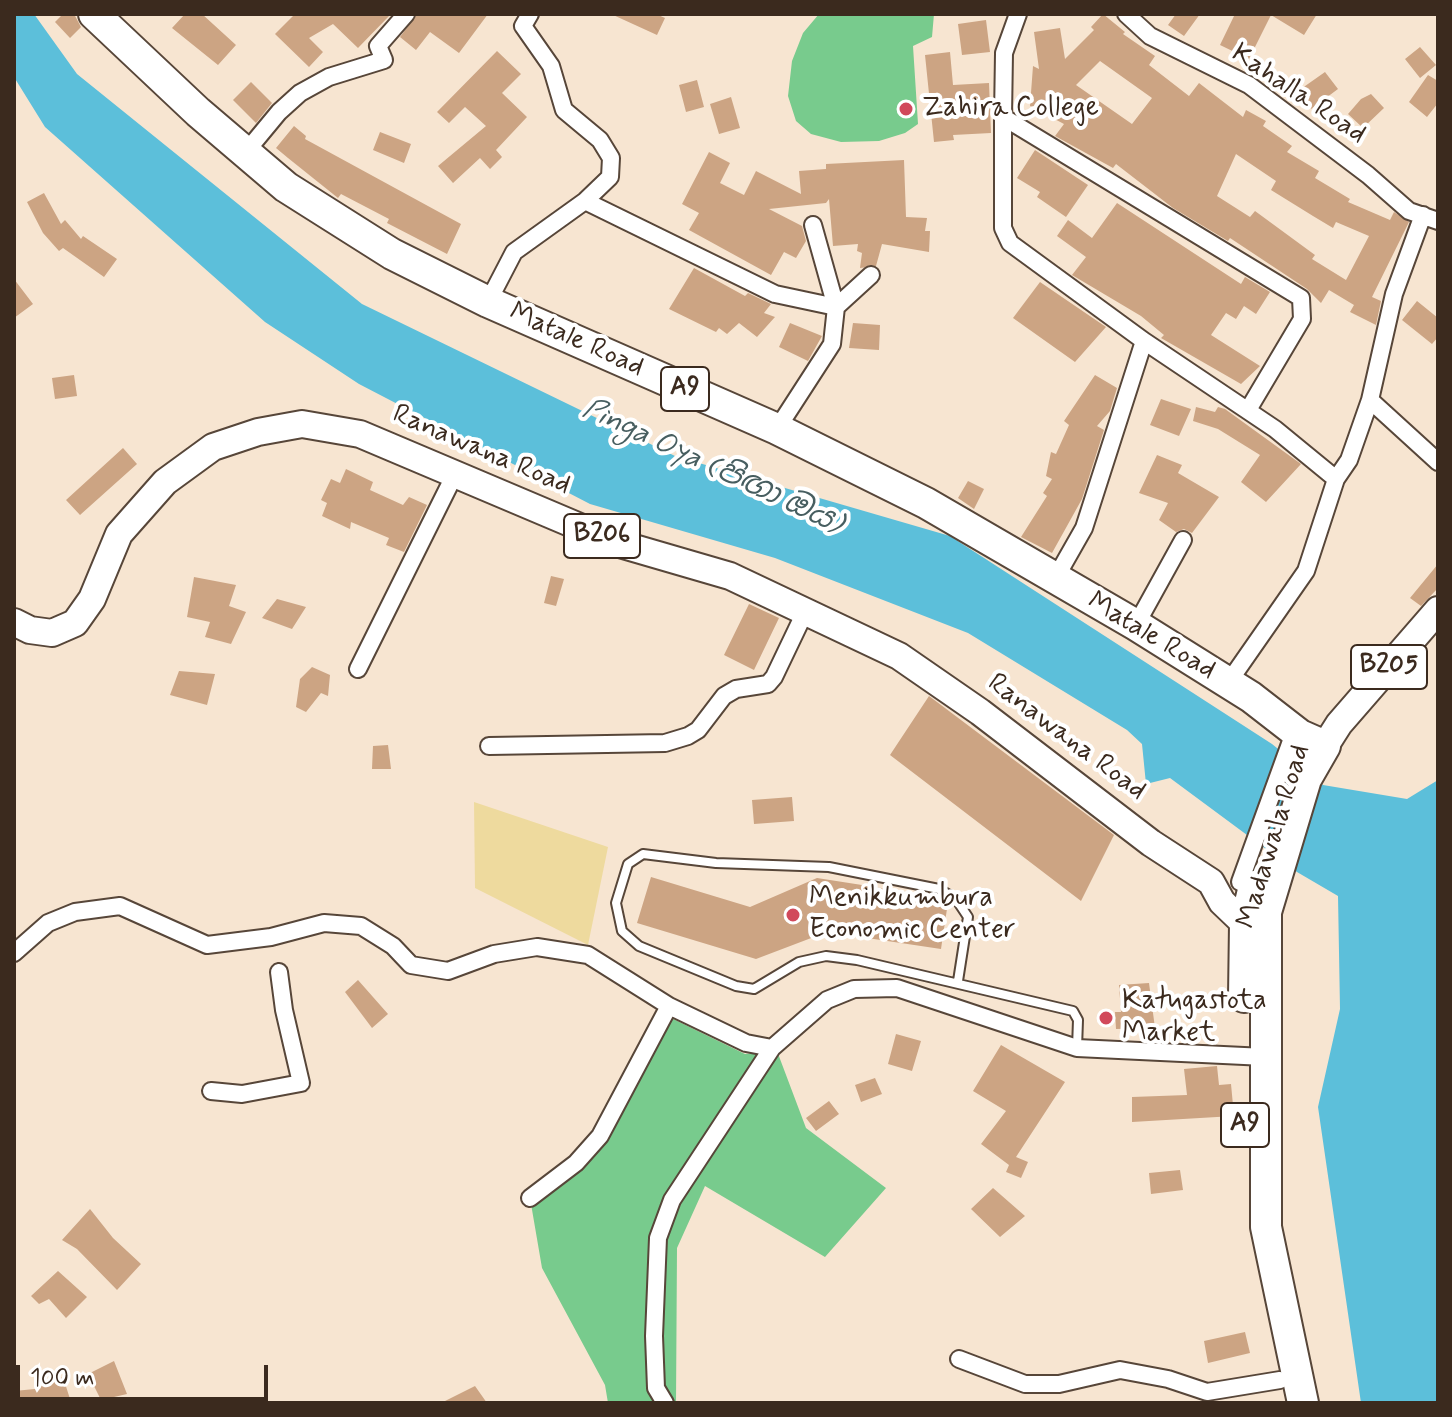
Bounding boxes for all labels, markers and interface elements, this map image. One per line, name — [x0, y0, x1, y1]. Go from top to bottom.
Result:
street label: Kahalla Road — [1224, 38, 1372, 152]
place label: Zahira College — [922, 92, 1099, 126]
marker: Zahira College — [897, 100, 915, 118]
street label: Matale Road — [503, 296, 649, 386]
road number: A9 — [661, 367, 709, 411]
water label: Pinga Oya (පිඟා ඔය) — [576, 392, 848, 544]
street label: Ranawana Road — [387, 398, 575, 504]
road number: B206 — [564, 514, 640, 558]
street label: Matale Road — [1081, 586, 1221, 688]
road number: B205 — [1351, 645, 1427, 689]
street label: Ranawana Road — [980, 667, 1152, 809]
street label: Madawala Road — [1231, 741, 1319, 933]
place label: Menikkumbura Economic Center — [809, 882, 1016, 948]
marker: Menikkumbura Economic Center — [784, 906, 802, 924]
place label: Katugastota Market — [1122, 985, 1267, 1051]
marker: Katugastota Market — [1097, 1009, 1115, 1027]
road number: A9 — [1221, 1103, 1269, 1147]
scale bar — [20, 1349, 272, 1399]
text: 100 m — [30, 1363, 94, 1394]

